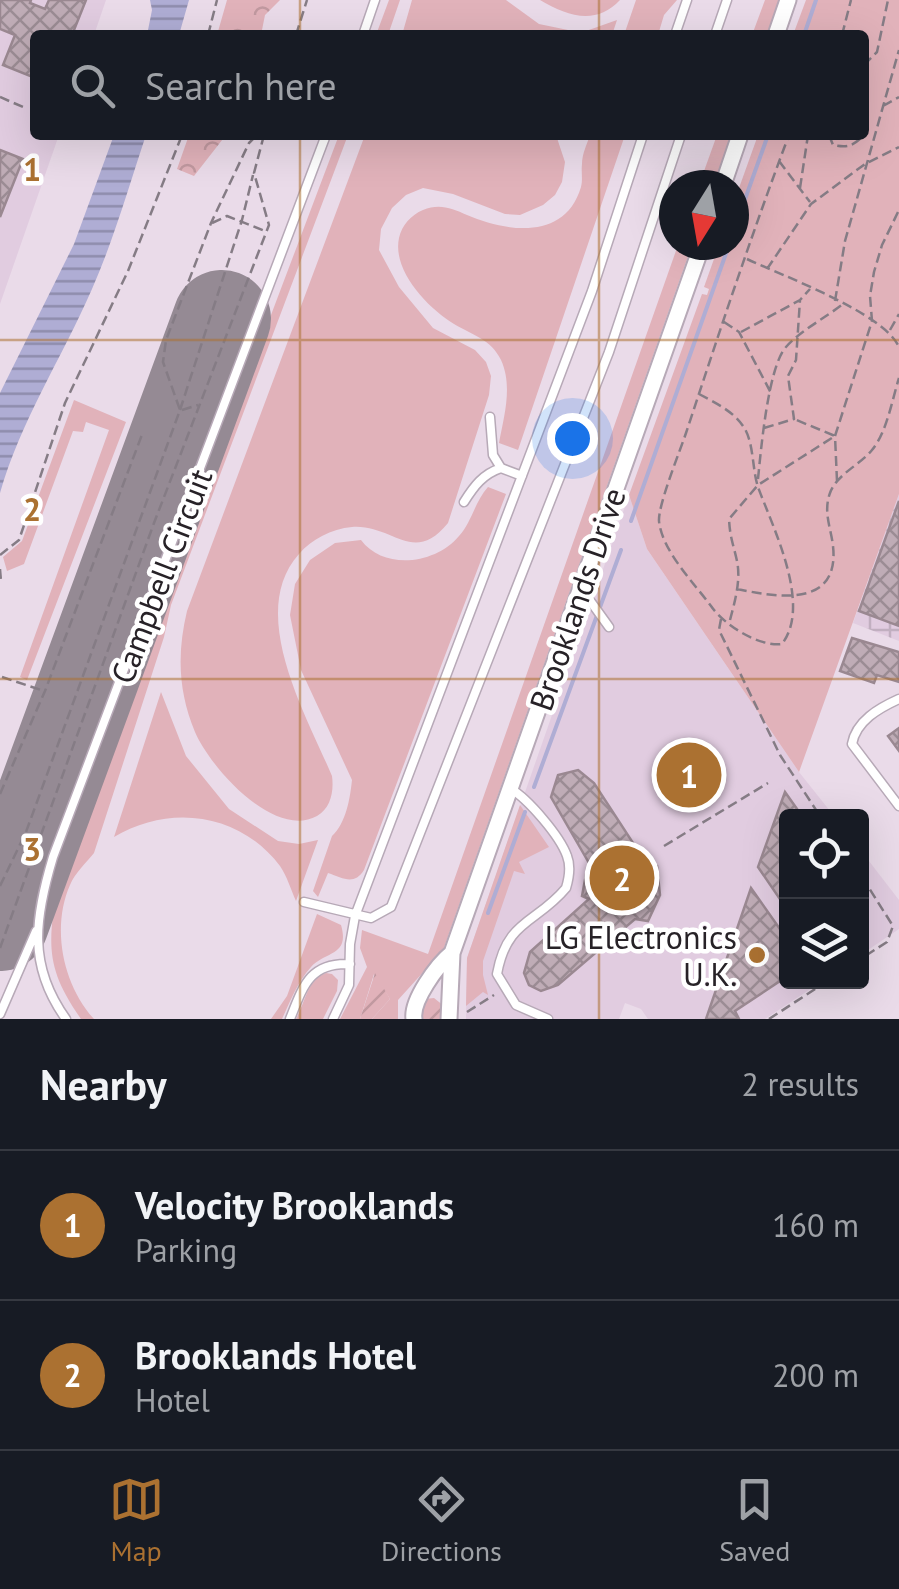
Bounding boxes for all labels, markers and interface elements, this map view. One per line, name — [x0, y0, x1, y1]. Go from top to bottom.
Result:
search box — [30, 30, 869, 140]
icon: search — [65, 58, 120, 113]
text: Search here — [145, 61, 337, 110]
text: 1 — [23, 148, 41, 190]
north arrow — [659, 170, 749, 260]
your location — [547, 413, 598, 464]
street label: Campbell Circuit — [101, 463, 221, 689]
street label: Brooklands Drive — [519, 482, 635, 716]
text: 2 — [23, 488, 41, 530]
pin: 1 — [656, 738, 722, 812]
map controls — [779, 809, 869, 989]
button: locate — [779, 809, 869, 899]
text: 3 — [23, 828, 41, 870]
pin: 2 — [590, 840, 654, 916]
button: layers — [779, 899, 869, 989]
place label: LG Electronics U.K. — [545, 916, 737, 995]
marker: LG Electronics U.K. — [746, 944, 768, 966]
text: Nearby — [40, 1057, 167, 1112]
text: 2 results — [741, 1063, 859, 1105]
text: Velocity Brooklands — [135, 1180, 454, 1229]
text: 1 — [63, 1204, 82, 1246]
text: 160 m — [772, 1204, 859, 1246]
text: Parking — [135, 1229, 237, 1271]
text: Brooklands Hotel — [135, 1330, 416, 1379]
text: 2 — [63, 1354, 82, 1396]
text: 200 m — [772, 1354, 859, 1396]
text: Hotel — [135, 1379, 210, 1421]
tab: Map — [109, 1472, 164, 1569]
tab: Directions — [381, 1472, 502, 1569]
tab: Saved — [719, 1472, 790, 1569]

